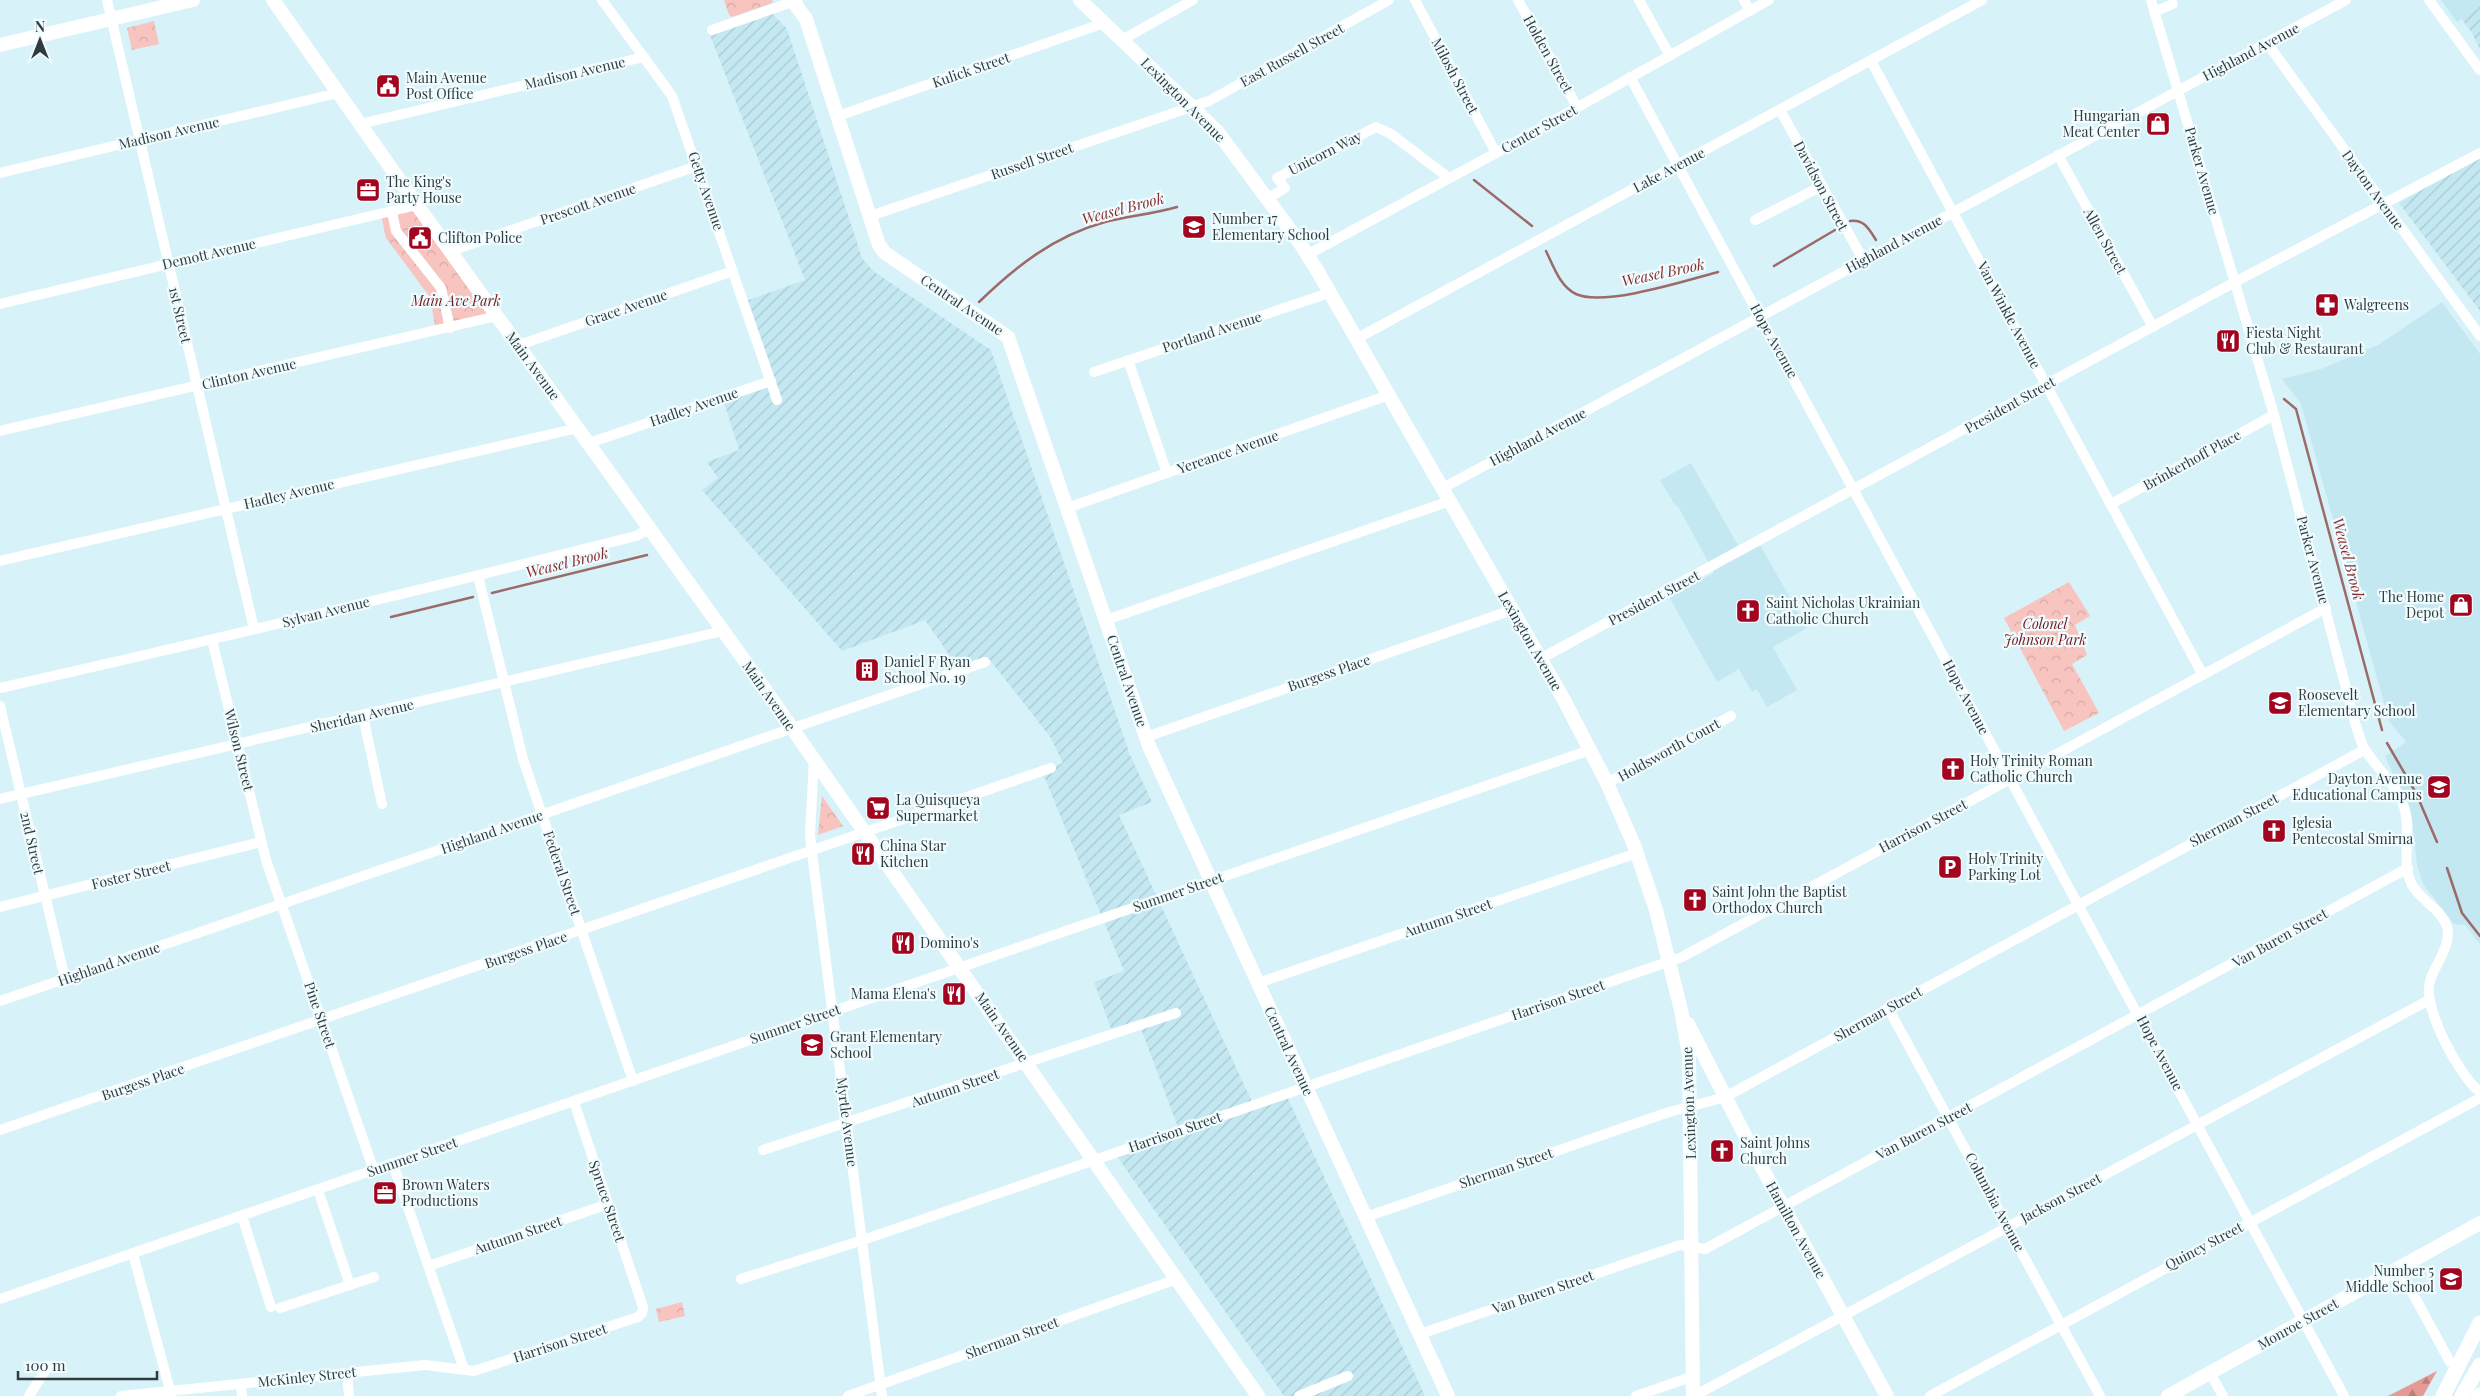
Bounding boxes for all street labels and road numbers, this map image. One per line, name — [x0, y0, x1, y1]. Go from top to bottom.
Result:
street label: Holden Street — [1519, 11, 1578, 97]
street label: East Russell Street — [1236, 18, 1348, 91]
street label: Highland Avenue — [2199, 18, 2302, 85]
street label: Milosh Street — [1427, 34, 1484, 118]
street label: Kulick Street — [930, 47, 1013, 92]
street label: Madison Avenue — [523, 52, 627, 93]
street label: Lexington Avenue — [1137, 53, 1230, 146]
street label: Center Street — [1497, 99, 1581, 157]
street label: Madison Avenue — [117, 112, 221, 153]
street label: Parker Avenue — [2181, 125, 2224, 217]
street label: Unicorn Way — [1285, 126, 1365, 179]
street label: Russell Street — [988, 137, 1077, 183]
street label: Davidson Street — [1790, 137, 1854, 235]
street label: Lake Avenue — [1630, 143, 1708, 196]
street label: Dayton Avenue — [2338, 146, 2409, 233]
street label: Getty Avenue — [684, 149, 729, 233]
street label: Prescott Avenue — [537, 178, 638, 229]
street label: Allen Street — [2079, 203, 2132, 278]
street label: Highland Avenue — [1842, 210, 1945, 277]
street label: Demott Avenue — [160, 233, 258, 274]
street label: Van Winkle Avenue — [1973, 257, 2046, 372]
street label: Central Avenue — [917, 270, 1008, 339]
street label: 1st Street — [165, 285, 196, 346]
street label: Grace Avenue — [582, 285, 670, 331]
street label: Hope Avenue — [1746, 300, 1803, 381]
street label: Portland Avenue — [1160, 306, 1264, 357]
street label: Main Avenue — [502, 327, 565, 404]
street label: Clinton Avenue — [200, 353, 298, 394]
street label: President Street — [1961, 371, 2059, 437]
street label: Hadley Avenue — [647, 383, 741, 431]
street label: Highland Avenue — [1486, 403, 1589, 470]
street label: Yereance Avenue — [1174, 425, 1281, 478]
street label: Brinkerhoff Place — [2139, 425, 2244, 494]
street label: Hadley Avenue — [242, 474, 336, 513]
street label: Parker Avenue — [2293, 514, 2334, 606]
street label: President Street — [1605, 565, 1704, 630]
street label: Lexington Avenue — [1494, 587, 1567, 694]
street label: Sylvan Avenue — [280, 591, 372, 632]
street label: Central Avenue — [1103, 632, 1152, 730]
street label: Burgess Place — [1285, 649, 1373, 696]
street label: Hope Avenue — [1939, 656, 1994, 738]
street label: Main Avenue — [738, 657, 800, 734]
street label: Sheridan Avenue — [308, 694, 416, 737]
street label: Wilson Street — [220, 706, 259, 794]
street label: Holdsworth Court — [1614, 713, 1724, 786]
street label: Sherman Street — [2186, 788, 2282, 851]
street label: Harrison Street — [1875, 794, 1971, 857]
street label: Highland Avenue — [438, 805, 546, 858]
street label: 2nd Street — [16, 809, 49, 877]
street label: Federal Street — [539, 828, 586, 919]
street label: Foster Street — [89, 855, 173, 893]
street label: Summer Street — [1130, 867, 1227, 916]
street label: Autumn Street — [1401, 893, 1495, 942]
street label: Van Buren Street — [2228, 903, 2332, 972]
street label: Burgess Place — [482, 926, 570, 973]
street label: Highland Avenue — [55, 937, 163, 990]
street label: Harrison Street — [1509, 974, 1608, 1024]
street label: Pine Street — [300, 979, 341, 1051]
street label: Sherman Street — [1830, 981, 1926, 1046]
street label: Main Avenue — [971, 988, 1033, 1065]
street label: Summer Street — [747, 999, 844, 1048]
street label: Central Avenue — [1260, 1003, 1318, 1099]
street label: Hope Avenue — [2133, 1012, 2188, 1094]
street label: Lexington Avenue — [1677, 1047, 1700, 1159]
street label: Burgess Place — [99, 1058, 187, 1105]
street label: Autumn Street — [908, 1063, 1002, 1112]
street label: Myrtle Avenue — [833, 1076, 862, 1168]
street label: Van Buren Street — [1872, 1097, 1976, 1164]
street label: Harrison Street — [1126, 1106, 1225, 1156]
street label: Summer Street — [364, 1132, 461, 1181]
street label: Sherman Street — [1456, 1142, 1556, 1192]
street label: Columbia Avenue — [1961, 1149, 2030, 1255]
street label: Spruce Street — [585, 1158, 631, 1245]
street label: Jackson Street — [2016, 1168, 2105, 1227]
street label: Hamilton Avenue — [1762, 1178, 1831, 1282]
street label: Autumn Street — [471, 1210, 565, 1259]
street label: Quincy Street — [2162, 1217, 2247, 1274]
street label: Van Buren Street — [1489, 1265, 1597, 1318]
street label: Monroe Street — [2254, 1293, 2343, 1354]
street label: Sherman Street — [963, 1311, 1062, 1363]
street label: Harrison Street — [511, 1318, 610, 1367]
street label: McKinley Street — [257, 1362, 358, 1391]

